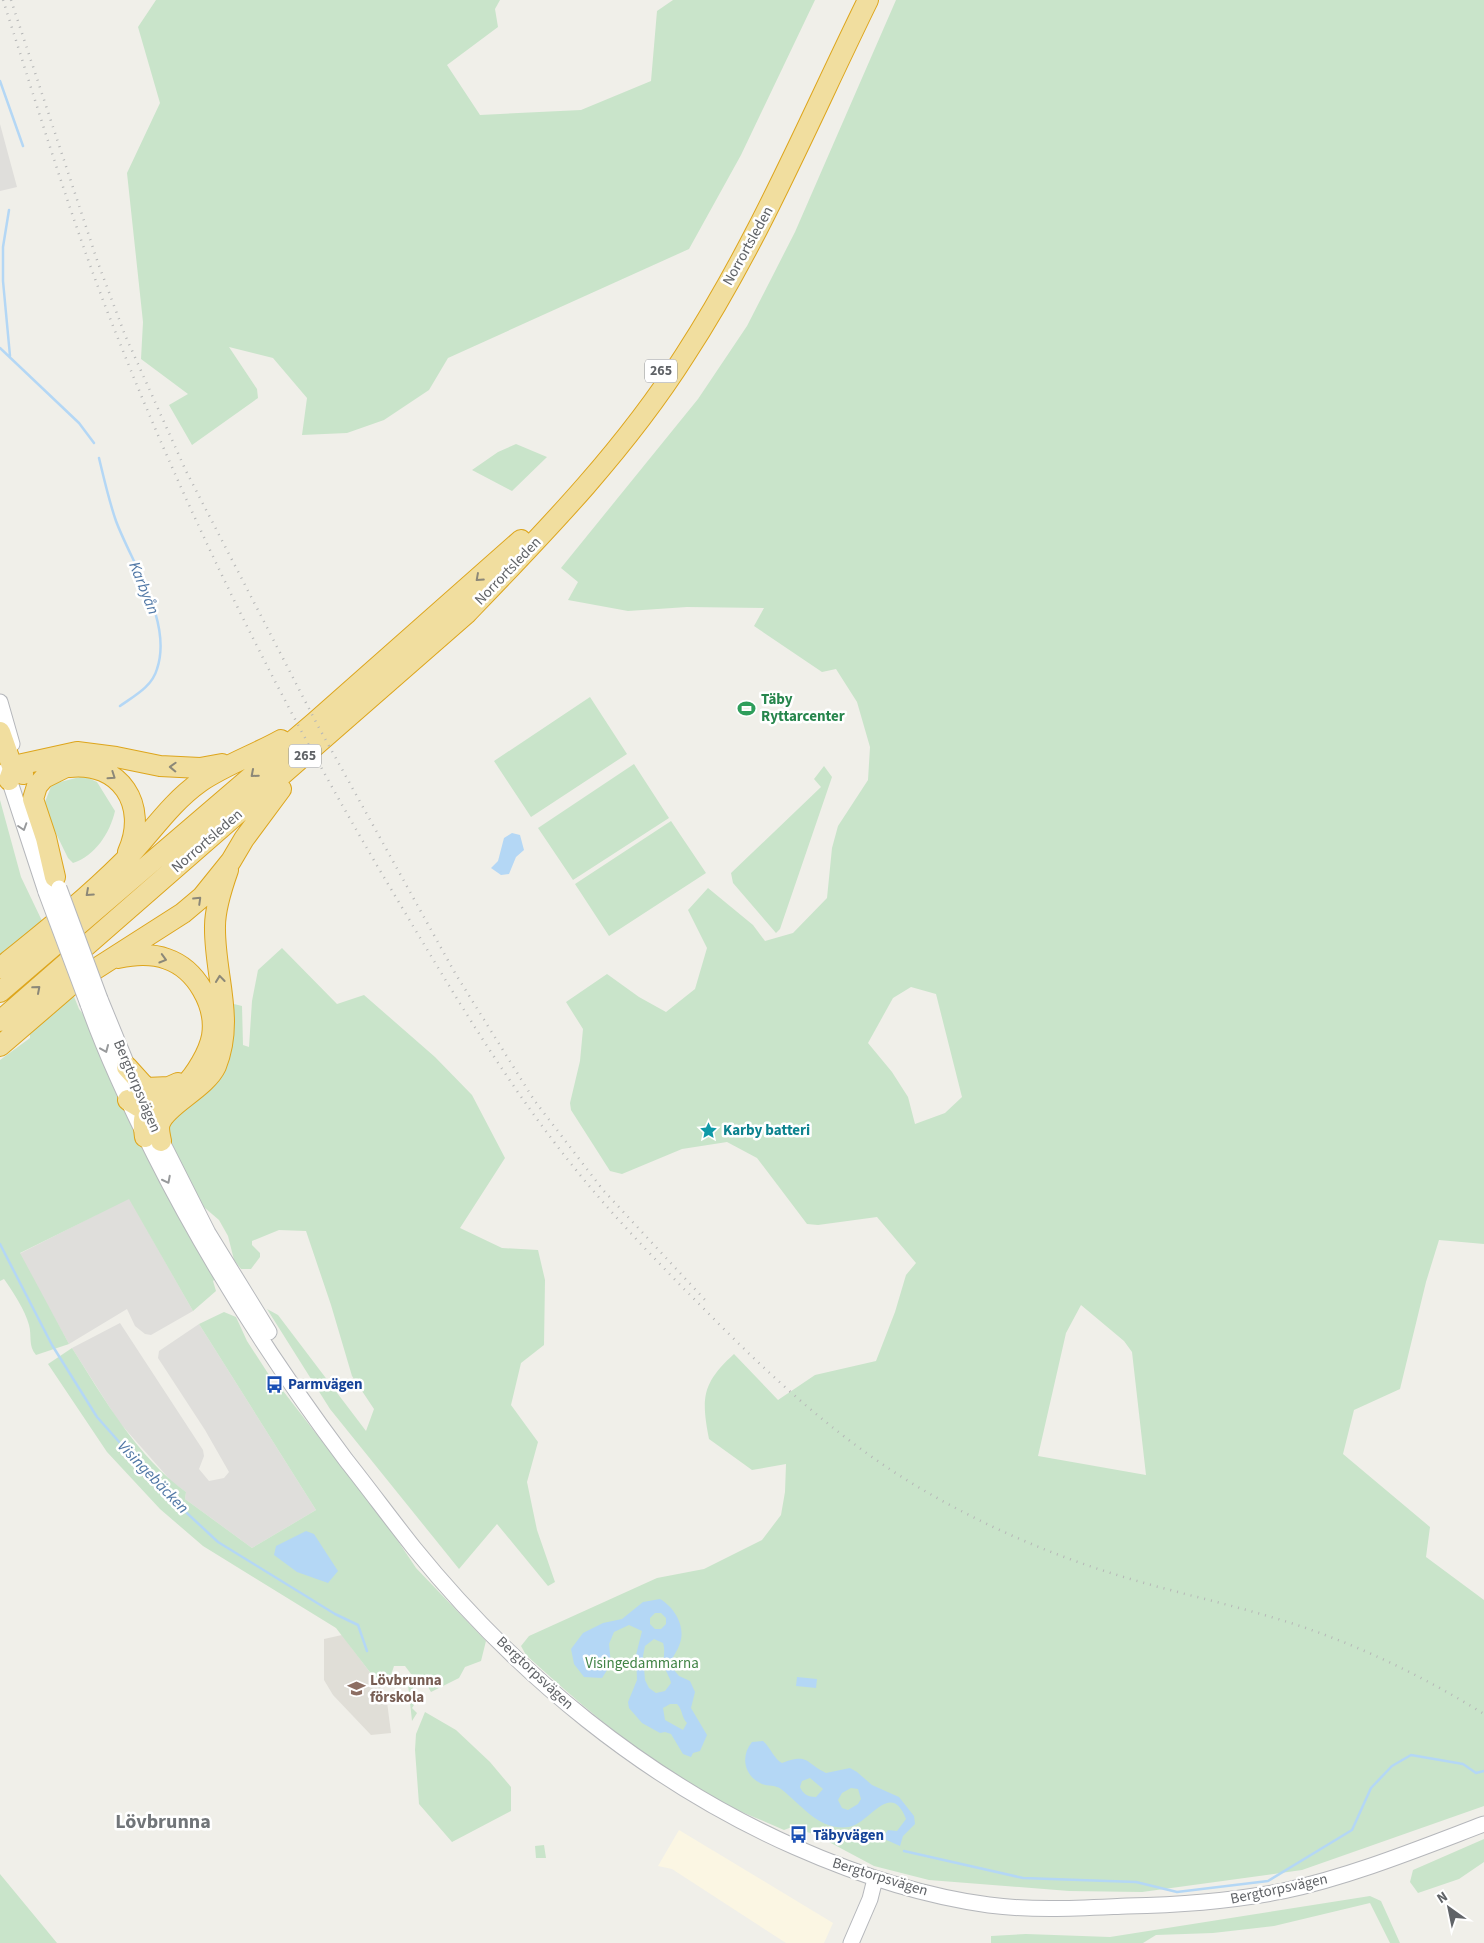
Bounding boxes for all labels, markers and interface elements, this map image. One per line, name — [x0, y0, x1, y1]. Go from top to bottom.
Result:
street label: Norrortsleden — [718, 202, 778, 290]
road number: 265 — [645, 360, 677, 382]
street label: Norrortsleden — [470, 532, 546, 610]
water label: Karbyån — [123, 558, 165, 618]
one-way arrow — [475, 572, 484, 581]
place label: Täby Ryttarcenter — [761, 689, 845, 727]
sports icon: Täby Ryttarcenter — [737, 698, 757, 718]
road number: 265 — [289, 744, 321, 768]
one-way arrow — [169, 762, 177, 772]
one-way arrow — [251, 768, 260, 777]
one-way arrow — [106, 770, 116, 779]
street label: Norrortsleden — [167, 804, 247, 878]
one-way arrow — [18, 822, 28, 830]
one-way arrow — [85, 887, 94, 896]
one-way arrow — [192, 897, 201, 906]
one-way arrow — [159, 954, 167, 964]
one-way arrow — [215, 974, 226, 982]
one-way arrow — [31, 986, 40, 995]
street label: Bergtorpsvägen — [108, 1036, 166, 1136]
one-way arrow — [99, 1044, 110, 1053]
place icon: Karby batteri — [699, 1120, 719, 1140]
place label: Karby batteri — [723, 1120, 810, 1141]
one-way arrow — [161, 1175, 171, 1184]
bus stop icon: Parmvägen — [264, 1374, 284, 1394]
place label: Parmvägen — [288, 1374, 363, 1395]
water label: Visingebäcken — [112, 1436, 194, 1518]
street label: Bergtorpsvägen — [492, 1632, 578, 1714]
park label: Visingedammarna — [585, 1653, 699, 1674]
place label: Lövbrunna förskola — [370, 1670, 442, 1708]
school or university icon: Lövbrunna förskola — [346, 1679, 366, 1699]
district label: Lövbrunna — [115, 1808, 211, 1836]
bus stop icon: Täbyvägen — [789, 1825, 809, 1845]
place label: Täbyvägen — [813, 1825, 884, 1846]
street label: Bergtorpsvägen — [830, 1852, 930, 1902]
street label: Bergtorpsvägen — [1228, 1868, 1330, 1910]
north arrow — [1424, 1883, 1474, 1933]
text: N — [1433, 1887, 1452, 1909]

